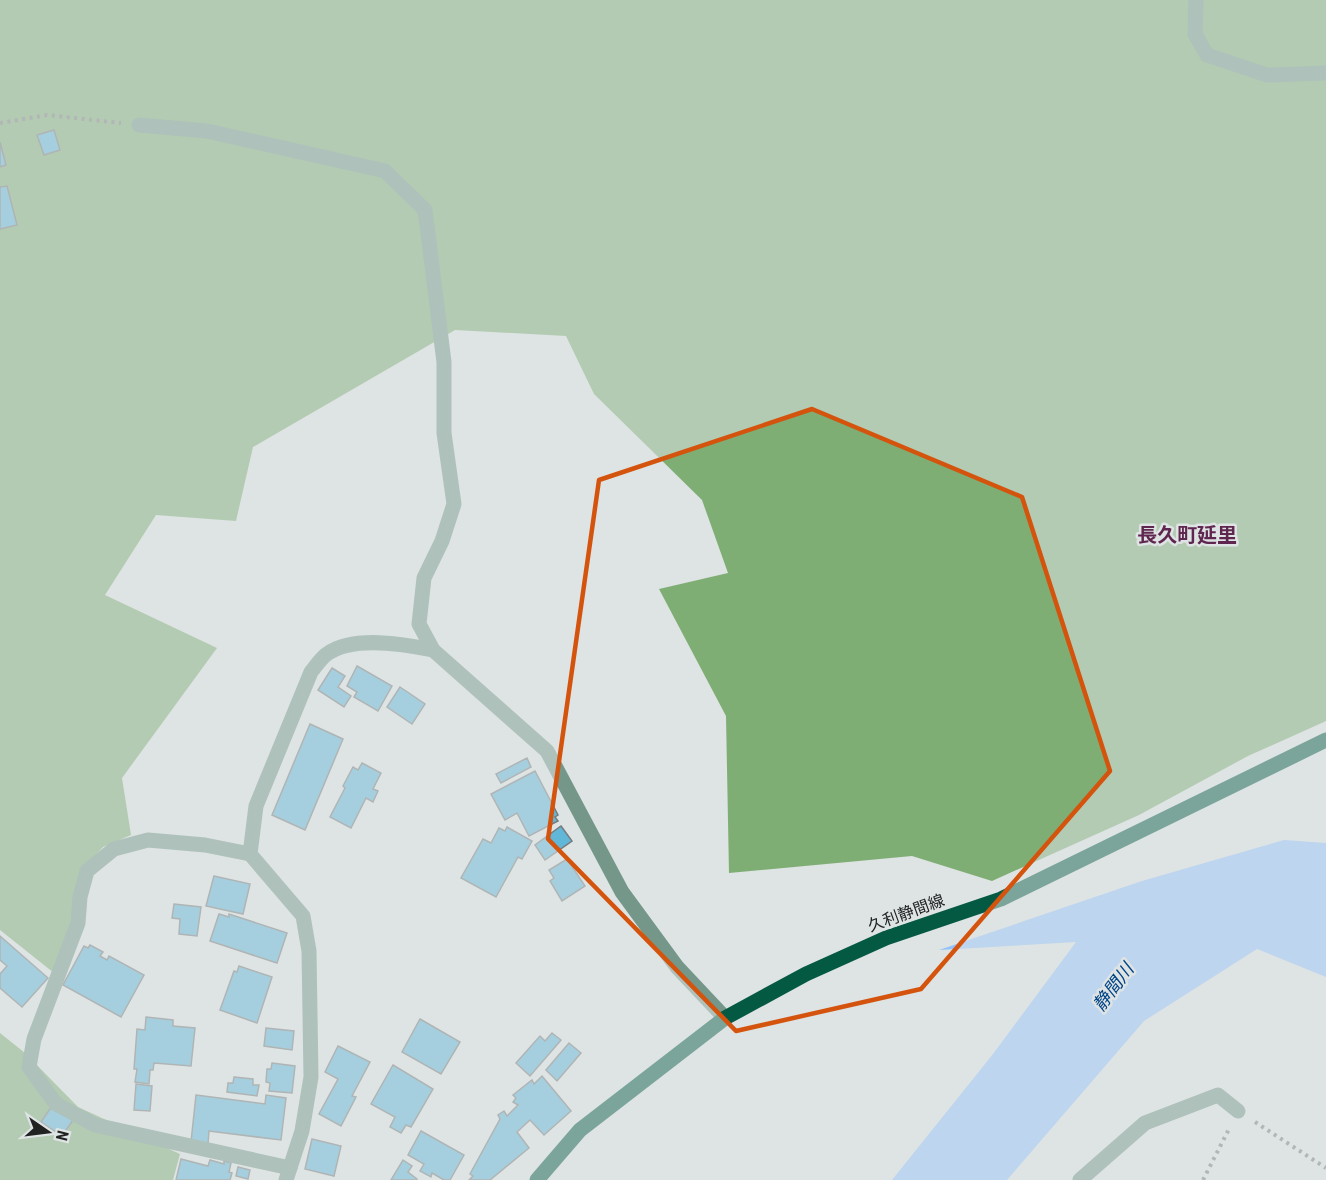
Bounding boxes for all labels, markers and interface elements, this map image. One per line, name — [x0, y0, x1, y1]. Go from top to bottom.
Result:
district label: 長久町延里 — [1137, 523, 1237, 547]
street label: 久利静間線 — [865, 890, 947, 936]
water label: 静間川 — [1088, 958, 1139, 1015]
north arrow — [18, 1102, 78, 1162]
text: N — [52, 1128, 72, 1143]

